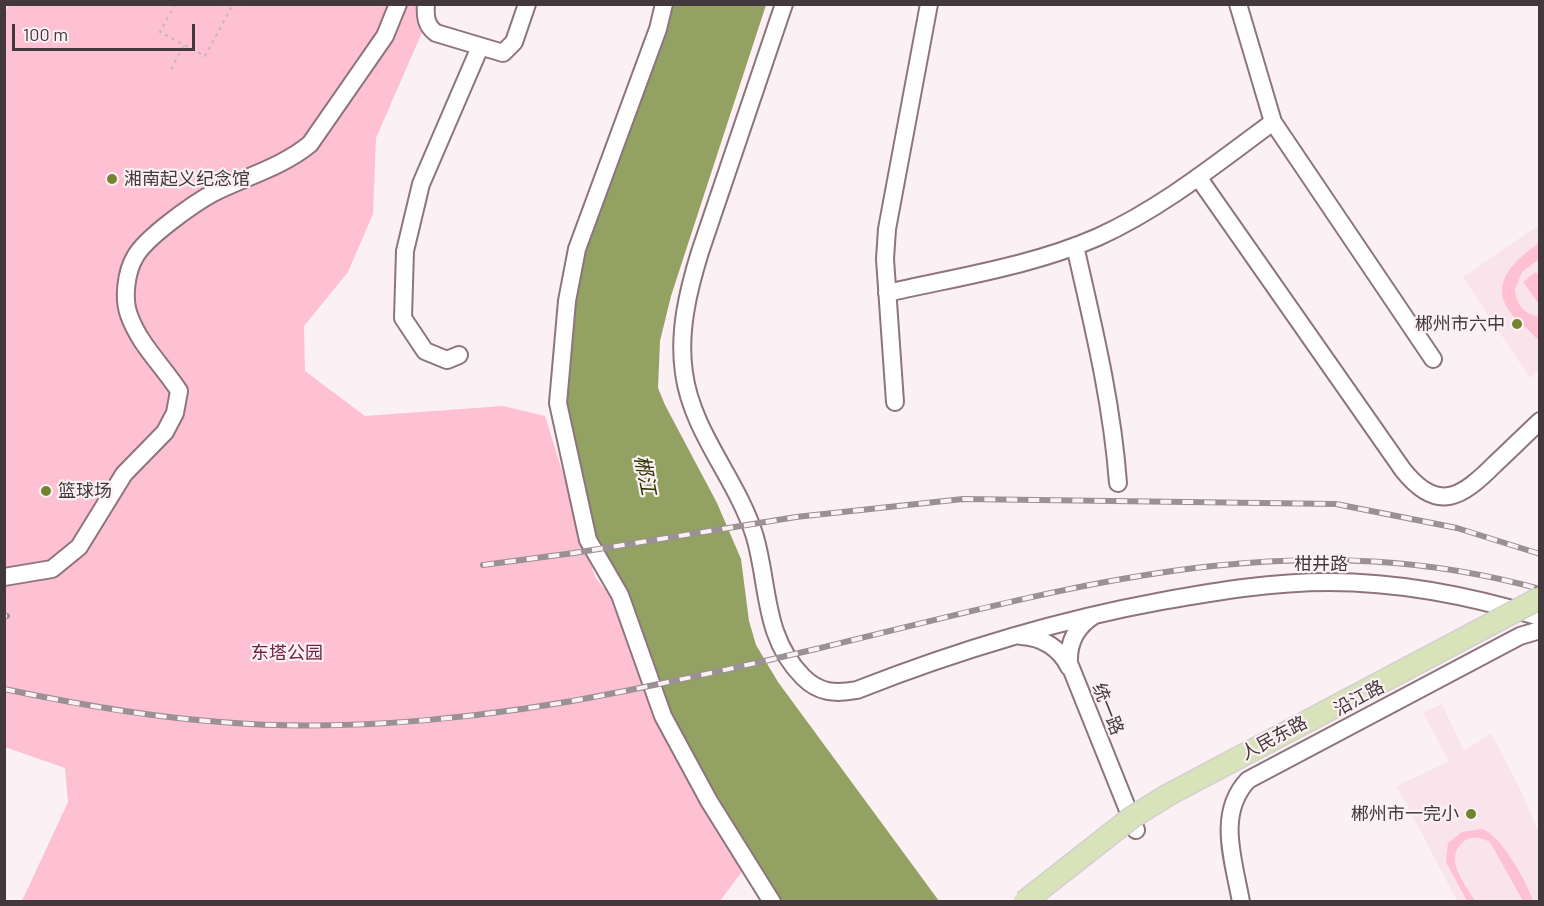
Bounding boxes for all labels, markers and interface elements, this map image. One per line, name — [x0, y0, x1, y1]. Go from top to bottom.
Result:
scale bar — [15, 12, 198, 50]
text: 100 m — [23, 23, 68, 45]
place label: 湘南起义纪念馆 — [124, 168, 250, 190]
marker: 湘南起义纪念馆 — [105, 172, 119, 186]
place label: 郴州市六中 — [1415, 313, 1505, 335]
marker: 郴州市六中 — [1510, 317, 1524, 331]
water label: 郴江 — [629, 453, 661, 497]
place label: 篮球场 — [58, 480, 112, 502]
marker: 篮球场 — [39, 484, 53, 498]
street label: 柑井路 — [1294, 553, 1348, 575]
park label: 东塔公园 — [251, 642, 323, 664]
street label: 沿江路 — [1330, 676, 1388, 720]
street label: 统一路 — [1088, 680, 1128, 738]
street label: 人民东路 — [1237, 712, 1311, 764]
place label: 郴州市一完小 — [1351, 803, 1459, 825]
marker: 郴州市一完小 — [1464, 807, 1478, 821]

